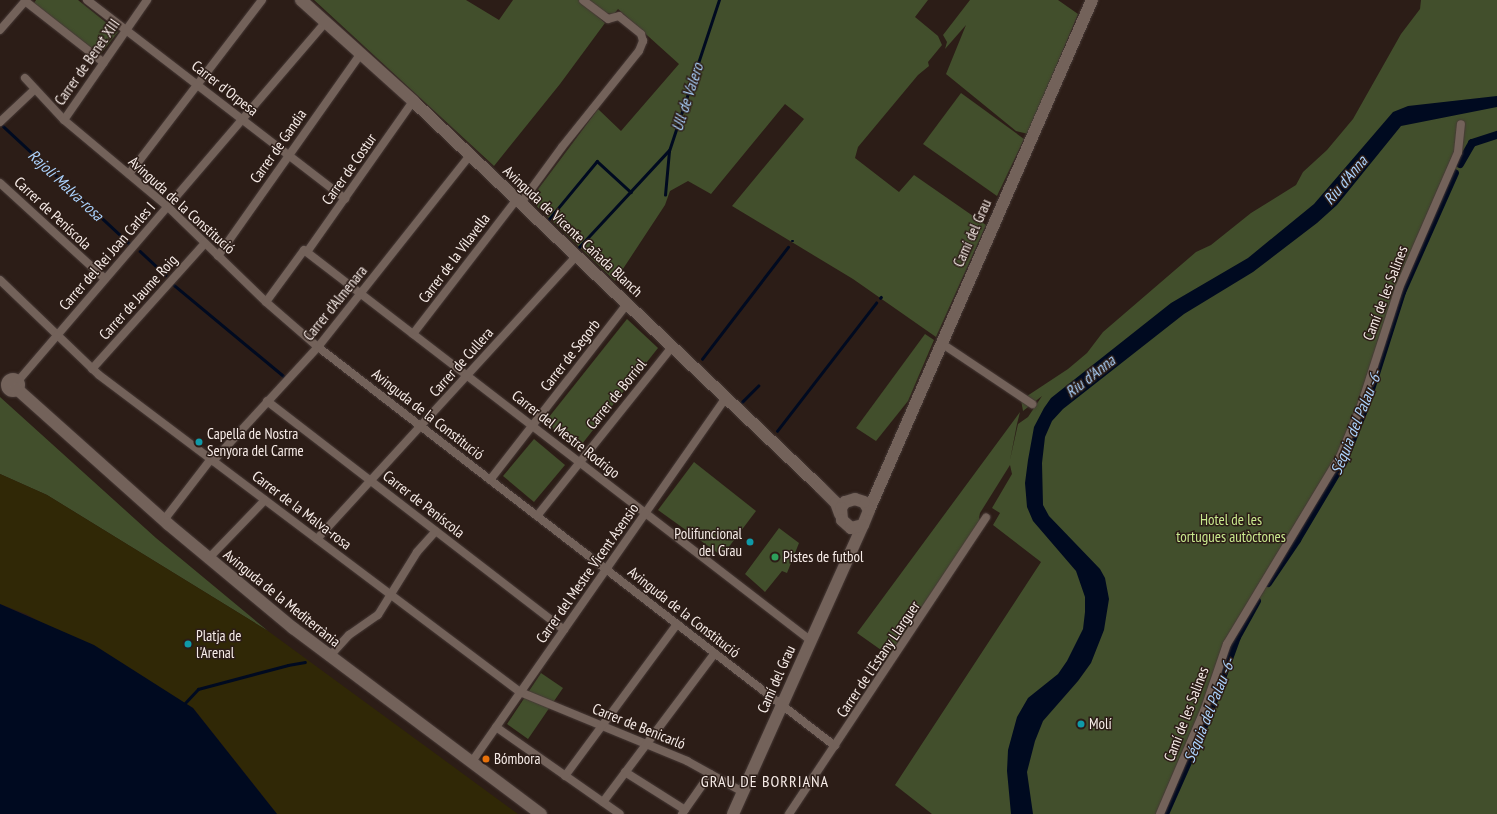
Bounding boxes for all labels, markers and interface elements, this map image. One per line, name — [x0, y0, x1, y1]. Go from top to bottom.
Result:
street label: Carrer de Benet XIII — [50, 15, 124, 109]
street label: Carrer d'Orpesa — [188, 57, 262, 119]
water label: Ull de Valero — [667, 60, 707, 134]
street label: Carrer de Gandia — [246, 106, 310, 186]
street label: Carrer de Costur — [318, 130, 380, 208]
water label: Rajolí Malva-rosa — [24, 145, 108, 225]
street label: Avinguda de la Constitució — [125, 152, 239, 258]
water label: Riu d'Anna — [1319, 152, 1371, 208]
street label: Avinguda de Vicente Cañada Blanch — [499, 162, 647, 300]
street label: Carrer de Peníscola — [11, 173, 95, 253]
street label: Camí del Grau — [949, 196, 995, 270]
street label: Carrer del Rei Joan Carles I — [55, 198, 159, 314]
street label: Carrer de la Vilavella — [414, 210, 494, 306]
street label: Camí de les Salines — [1359, 243, 1411, 343]
street label: Carrer de Jaume Roig — [95, 251, 181, 343]
street label: Carrer d'Almenara — [299, 262, 371, 344]
street label: Carrer de Segorb — [536, 315, 604, 395]
street label: Carrer de Cullera — [425, 324, 497, 400]
water label: Riu d'Anna — [1061, 351, 1119, 401]
street label: Carrer de Borriol — [582, 355, 650, 433]
street label: Avinguda de la Constitució — [368, 365, 488, 463]
water label: Séquia del Palau -6- — [1326, 367, 1386, 477]
street label: Carrer del Mestre Rodrigo — [508, 386, 624, 482]
place label: Capella de Nostra Senyora del Carme — [207, 424, 304, 459]
marker: Capella de Nostra Senyora del Carme — [194, 437, 204, 447]
street label: Carrer de la Malva-rosa — [249, 467, 355, 553]
street label: Carrer de Peníscola — [380, 467, 468, 541]
street label: Carrer del Mestre Vicent Asensio — [532, 499, 642, 647]
park label: Hotel de les tortugues autòctones — [1176, 510, 1286, 545]
place label: Polifuncional del Grau — [674, 524, 742, 559]
marker: Polifuncional del Grau — [745, 537, 755, 547]
street label: Avinguda de la Mediterrània — [220, 545, 344, 651]
place label: Pistes de futbol — [783, 548, 863, 566]
marker: Pistes de futbol — [770, 552, 780, 562]
street label: Avinguda de la Constitució — [624, 563, 744, 661]
street label: Carrer de l'Estany Llarguer — [832, 597, 924, 721]
place label: Platja de l'Arenal — [196, 626, 241, 661]
marker: Platja de l'Arenal — [183, 639, 193, 649]
street label: Camí del Grau — [753, 642, 799, 716]
water label: Séquia del Palau -6- — [1179, 655, 1239, 765]
street label: Camí de les Salines — [1160, 664, 1212, 764]
street label: Carrer de Benicarló — [590, 699, 688, 753]
place label: Molí — [1089, 715, 1112, 733]
marker: Molí — [1076, 719, 1086, 729]
place label: Bómbora — [494, 750, 540, 768]
marker: Bómbora — [481, 754, 491, 764]
district label: GRAU DE BORRIANA — [701, 771, 829, 791]

